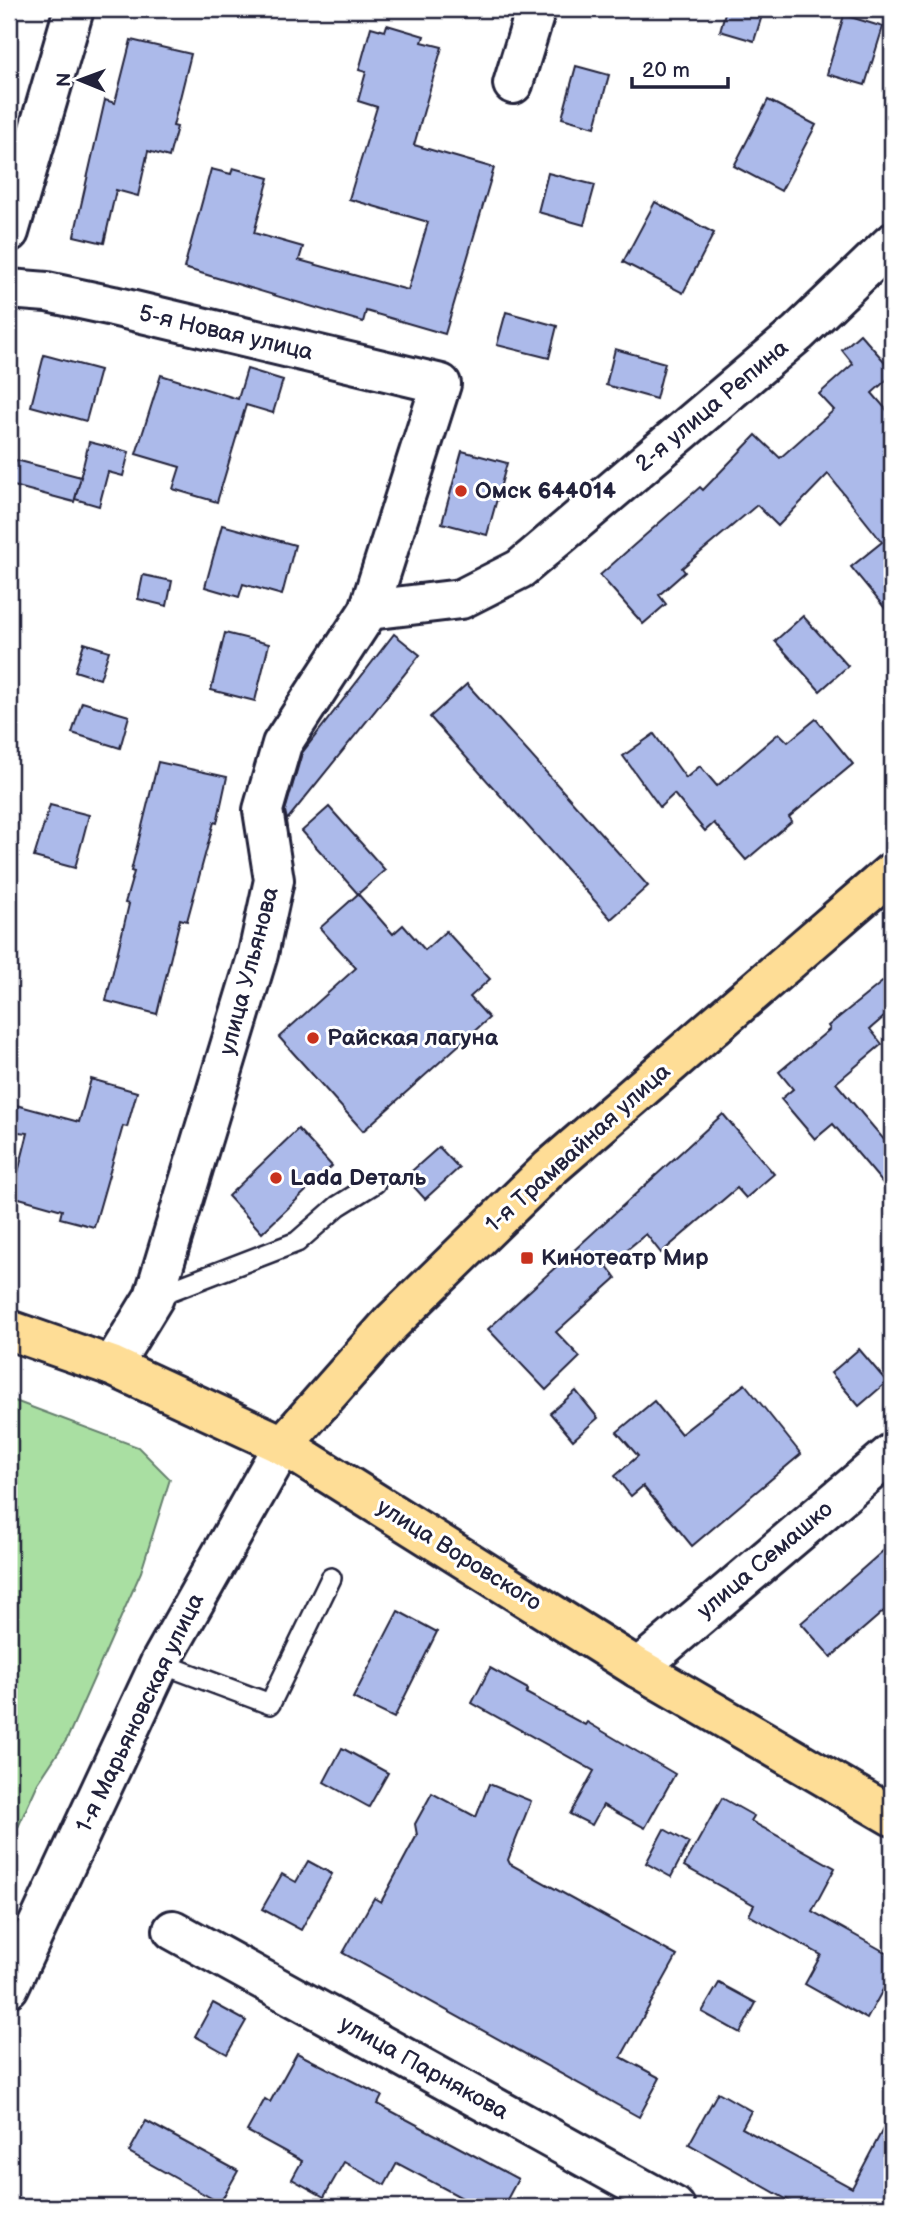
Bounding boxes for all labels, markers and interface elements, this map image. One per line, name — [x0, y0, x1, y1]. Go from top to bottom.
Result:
north arrow — [46, 46, 116, 116]
scale bar — [632, 46, 728, 90]
text: 20 m — [642, 58, 690, 83]
text: N — [53, 72, 76, 87]
street label: 5-я Новая улица — [136, 299, 316, 367]
street label: 2-я улица Репина — [630, 334, 794, 478]
place label: Омск 644014 — [475, 477, 616, 505]
marker: Омск 644014 — [453, 483, 469, 499]
street label: улица Ульянова — [213, 884, 285, 1058]
place label: Райская лагуна — [327, 1024, 499, 1052]
marker: Райская лагуна — [305, 1030, 321, 1046]
street label: 1-я Трамвайная улица — [480, 1057, 677, 1238]
place label: Lada Dеталь — [290, 1164, 426, 1192]
marker: Lada Dеталь — [268, 1170, 284, 1186]
place label: Кинотеатр Мир — [541, 1244, 709, 1272]
marker: Кинотеатр Мир — [519, 1250, 535, 1266]
street label: улица Воровского — [371, 1493, 547, 1617]
street label: улица Семашко — [691, 1495, 839, 1625]
street label: 1-я Марьяновская улица — [70, 1588, 210, 1837]
street label: улица Парнякова — [335, 2010, 514, 2126]

